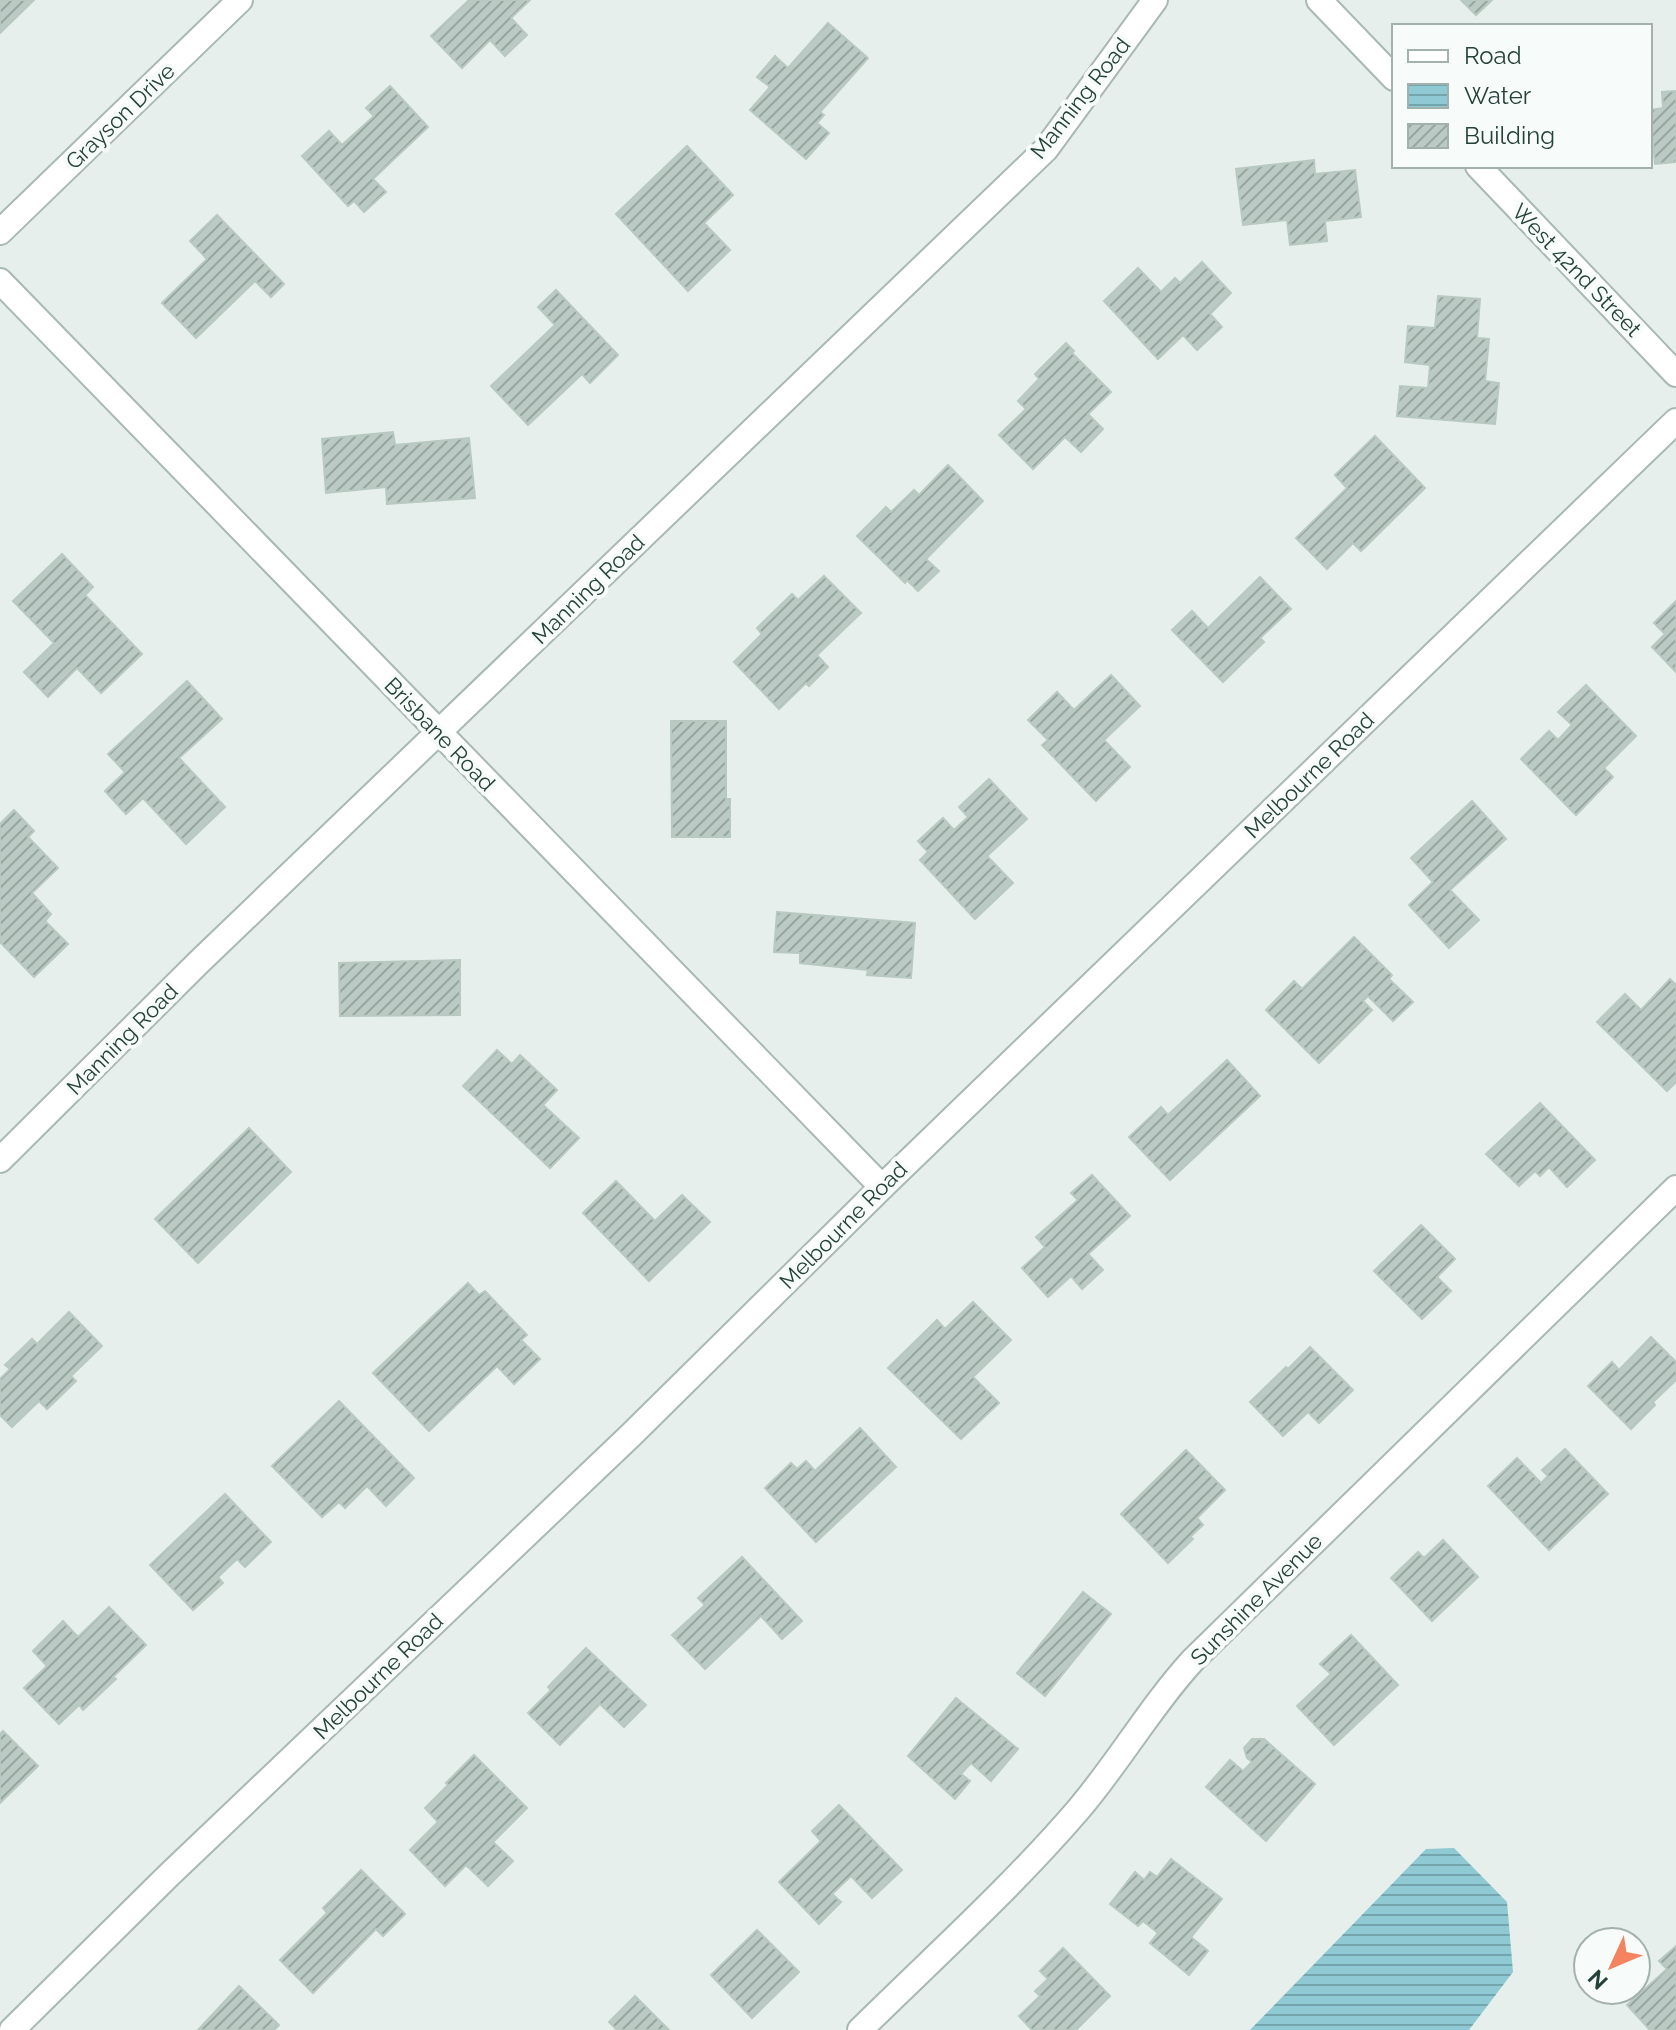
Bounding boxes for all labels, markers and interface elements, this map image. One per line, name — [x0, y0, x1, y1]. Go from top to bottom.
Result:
legend — [1392, 24, 1652, 168]
street label: Manning Road — [1025, 32, 1135, 164]
text: Road — [1464, 41, 1522, 70]
street label: Grayson Drive — [60, 58, 180, 174]
text: Water — [1464, 81, 1532, 110]
text: Building — [1464, 121, 1555, 150]
street label: West 42nd Street — [1507, 198, 1647, 342]
street label: Manning Road — [526, 529, 650, 649]
street label: Brisbane Road — [379, 672, 501, 796]
street label: Melbourne Road — [1239, 707, 1379, 843]
street label: Manning Road — [61, 978, 183, 1100]
street label: Melbourne Road — [774, 1156, 912, 1294]
street label: Sunshine Avenue — [1185, 1528, 1327, 1670]
street label: Melbourne Road — [308, 1608, 448, 1744]
north arrow — [1572, 1926, 1652, 2006]
text: N — [1582, 1965, 1613, 1995]

